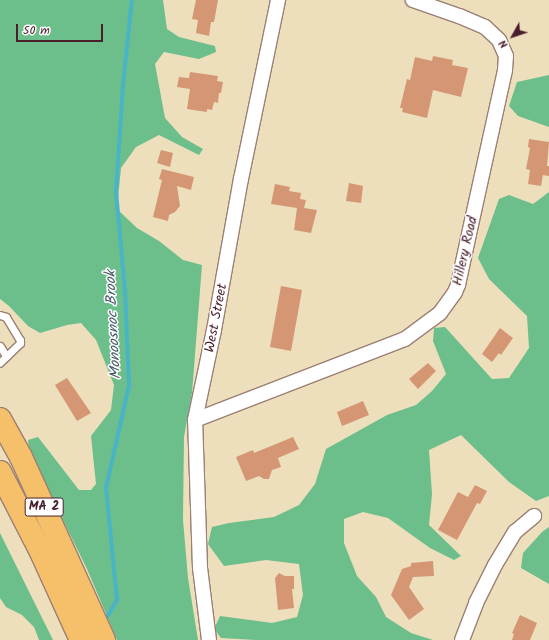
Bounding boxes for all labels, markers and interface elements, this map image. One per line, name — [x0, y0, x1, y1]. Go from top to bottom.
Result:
scale bar — [18, 16, 105, 42]
north arrow — [493, 16, 533, 56]
text: 50 m — [23, 21, 50, 40]
text: N — [495, 35, 513, 52]
street label: Hillery Road — [449, 215, 481, 287]
water label: Monoosnoc Brook — [102, 270, 126, 380]
street label: West Street — [201, 282, 231, 354]
road number: MA 2 — [24, 496, 64, 518]

